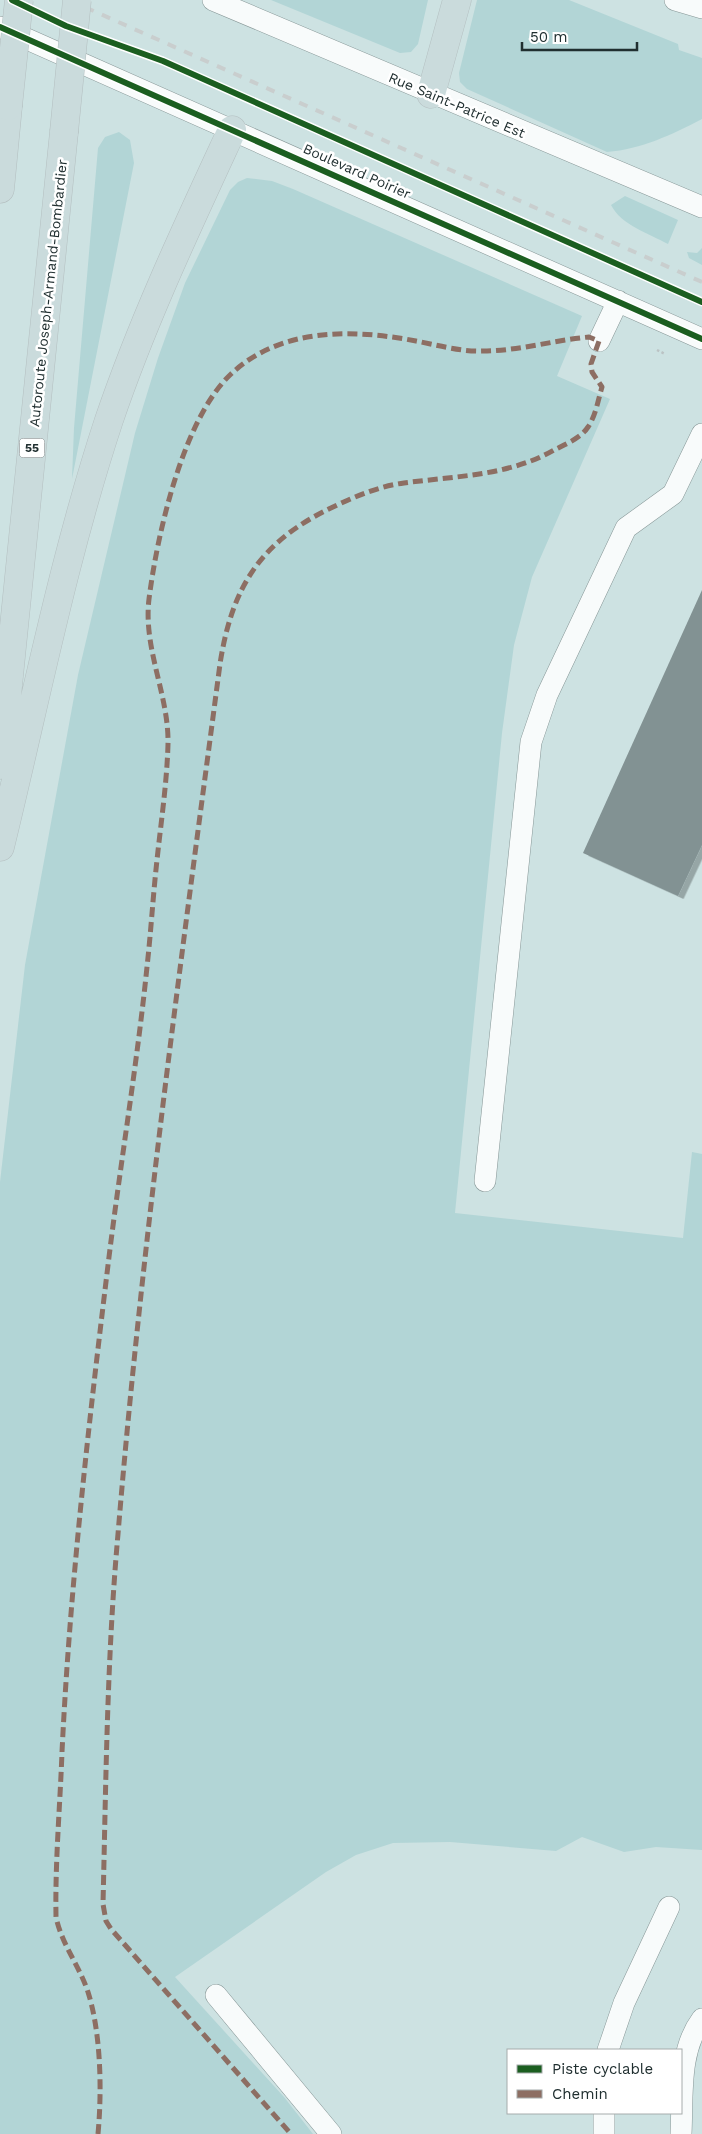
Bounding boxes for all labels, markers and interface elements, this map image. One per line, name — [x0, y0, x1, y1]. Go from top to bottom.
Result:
scale bar — [522, 20, 637, 52]
text: 50 m — [530, 28, 567, 46]
street label: Rue Saint-Patrice Est — [386, 69, 528, 141]
street label: Boulevard Poirier — [301, 140, 414, 202]
street label: Autoroute Joseph-Armand-Bombardier — [26, 158, 70, 428]
road number: 55 — [20, 438, 44, 458]
legend — [507, 2049, 682, 2114]
text: Piste cyclable — [552, 2060, 653, 2078]
text: Chemin — [552, 2085, 608, 2103]

